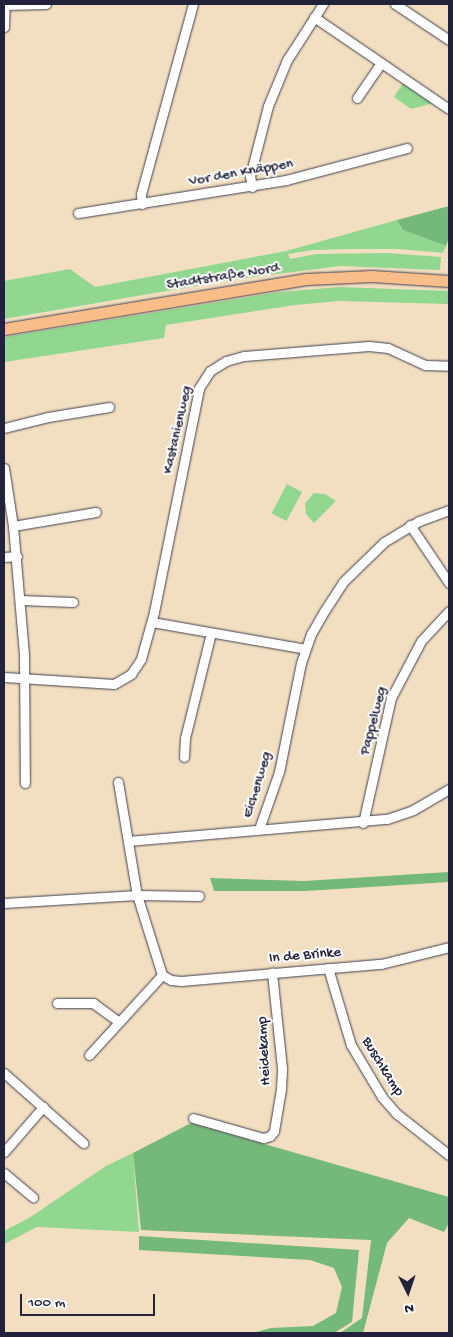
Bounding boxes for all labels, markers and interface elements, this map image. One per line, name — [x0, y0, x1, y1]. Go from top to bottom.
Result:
street label: Vor den Knäppen — [187, 155, 295, 191]
street label: Stadtstraße Nord — [165, 259, 281, 295]
street label: Kastanienweg — [159, 384, 197, 476]
street label: Pappelweg — [356, 685, 392, 757]
street label: Eichenweg — [239, 750, 277, 820]
street label: In de Brinke — [268, 944, 342, 968]
street label: Heidekamp — [254, 1016, 276, 1086]
street label: Buschkamp — [357, 1034, 407, 1100]
north arrow — [383, 1267, 433, 1317]
scale bar — [22, 1284, 158, 1316]
text: 100 m — [28, 1294, 65, 1312]
text: N — [404, 1299, 414, 1316]

